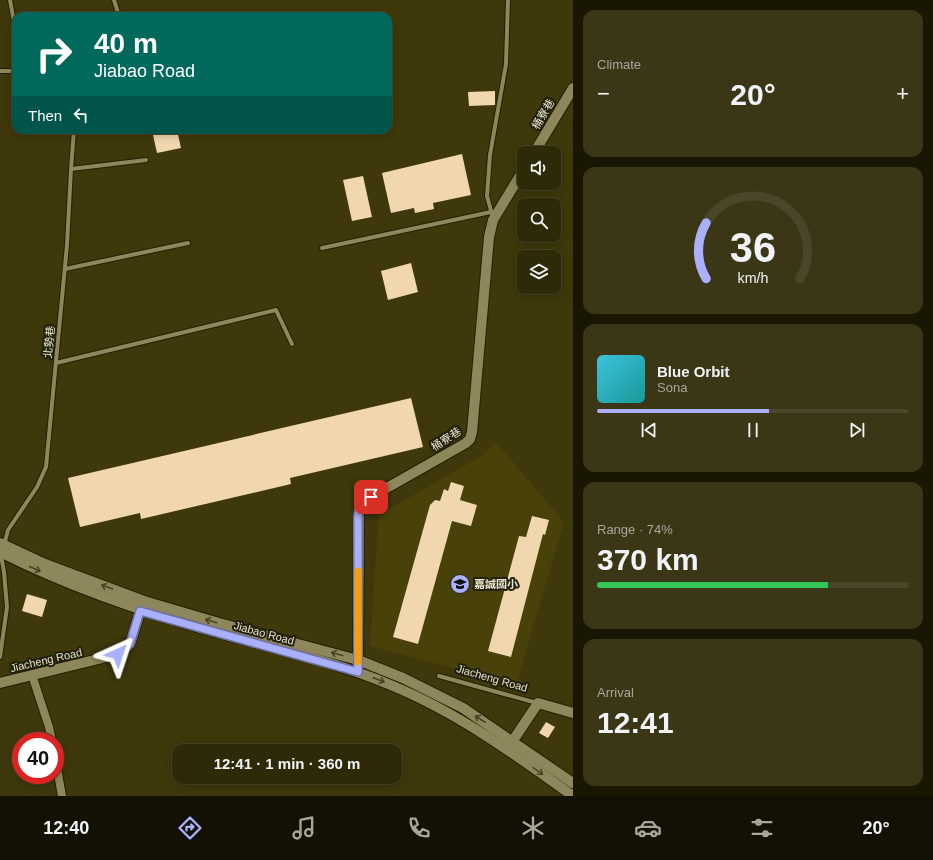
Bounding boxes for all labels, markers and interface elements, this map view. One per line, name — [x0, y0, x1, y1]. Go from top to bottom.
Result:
icon: right — [28, 28, 80, 80]
text: 40 m — [94, 28, 158, 59]
text: Climate — [597, 57, 641, 72]
text: Jiabao Road — [94, 61, 195, 81]
text: 20° — [730, 78, 776, 111]
text: − — [597, 81, 610, 106]
text: + — [896, 81, 909, 106]
street label: 桶寮巷 — [529, 97, 557, 131]
icon: left — [70, 104, 92, 126]
text: Then — [28, 107, 62, 124]
map controls — [517, 146, 561, 294]
button: sound — [517, 146, 561, 190]
button: search — [517, 198, 561, 242]
text: 36 — [730, 224, 776, 271]
button: layers — [517, 250, 561, 294]
text: km/h — [738, 269, 769, 285]
street label: 北勢巷 — [41, 325, 57, 359]
text: Blue Orbit — [657, 363, 730, 380]
text: Sona — [657, 380, 687, 395]
icon: previous — [638, 419, 660, 441]
icon: pause — [742, 419, 764, 441]
icon: next — [846, 419, 868, 441]
street label: 桶寮巷 — [429, 425, 463, 453]
pin — [354, 480, 388, 514]
icon: arrive — [360, 486, 382, 508]
text: Range · 74% — [597, 522, 673, 537]
text: 370 km — [597, 543, 699, 576]
one-way arrow — [29, 566, 41, 573]
school or university icon: 嘉誠國小 — [449, 573, 471, 595]
place label: 嘉誠國小 — [474, 578, 518, 590]
one-way arrow — [102, 583, 114, 591]
one-way arrow — [205, 617, 218, 624]
street label: Jiabao Road — [233, 619, 295, 647]
position arrow — [97, 633, 139, 675]
street label: Jiacheng Road — [9, 646, 83, 674]
one-way arrow — [330, 650, 343, 657]
street label: Jiacheng Road — [455, 662, 529, 694]
one-way arrow — [373, 677, 385, 685]
text: Arrival — [597, 685, 634, 700]
text: 12:41 — [597, 706, 674, 739]
one-way arrow — [475, 715, 486, 723]
speed limit sign: 40 — [12, 732, 64, 784]
text: 12:41 · 1 min · 360 m — [214, 755, 360, 772]
one-way arrow — [533, 767, 544, 775]
icon: directions — [176, 814, 204, 842]
icon: music — [290, 814, 318, 842]
icon: phone — [405, 814, 433, 842]
icon: climate — [519, 814, 547, 842]
icon: car — [634, 814, 662, 842]
icon: filters — [748, 814, 776, 842]
text: 12:40 — [43, 818, 89, 838]
text: 20° — [862, 818, 890, 838]

